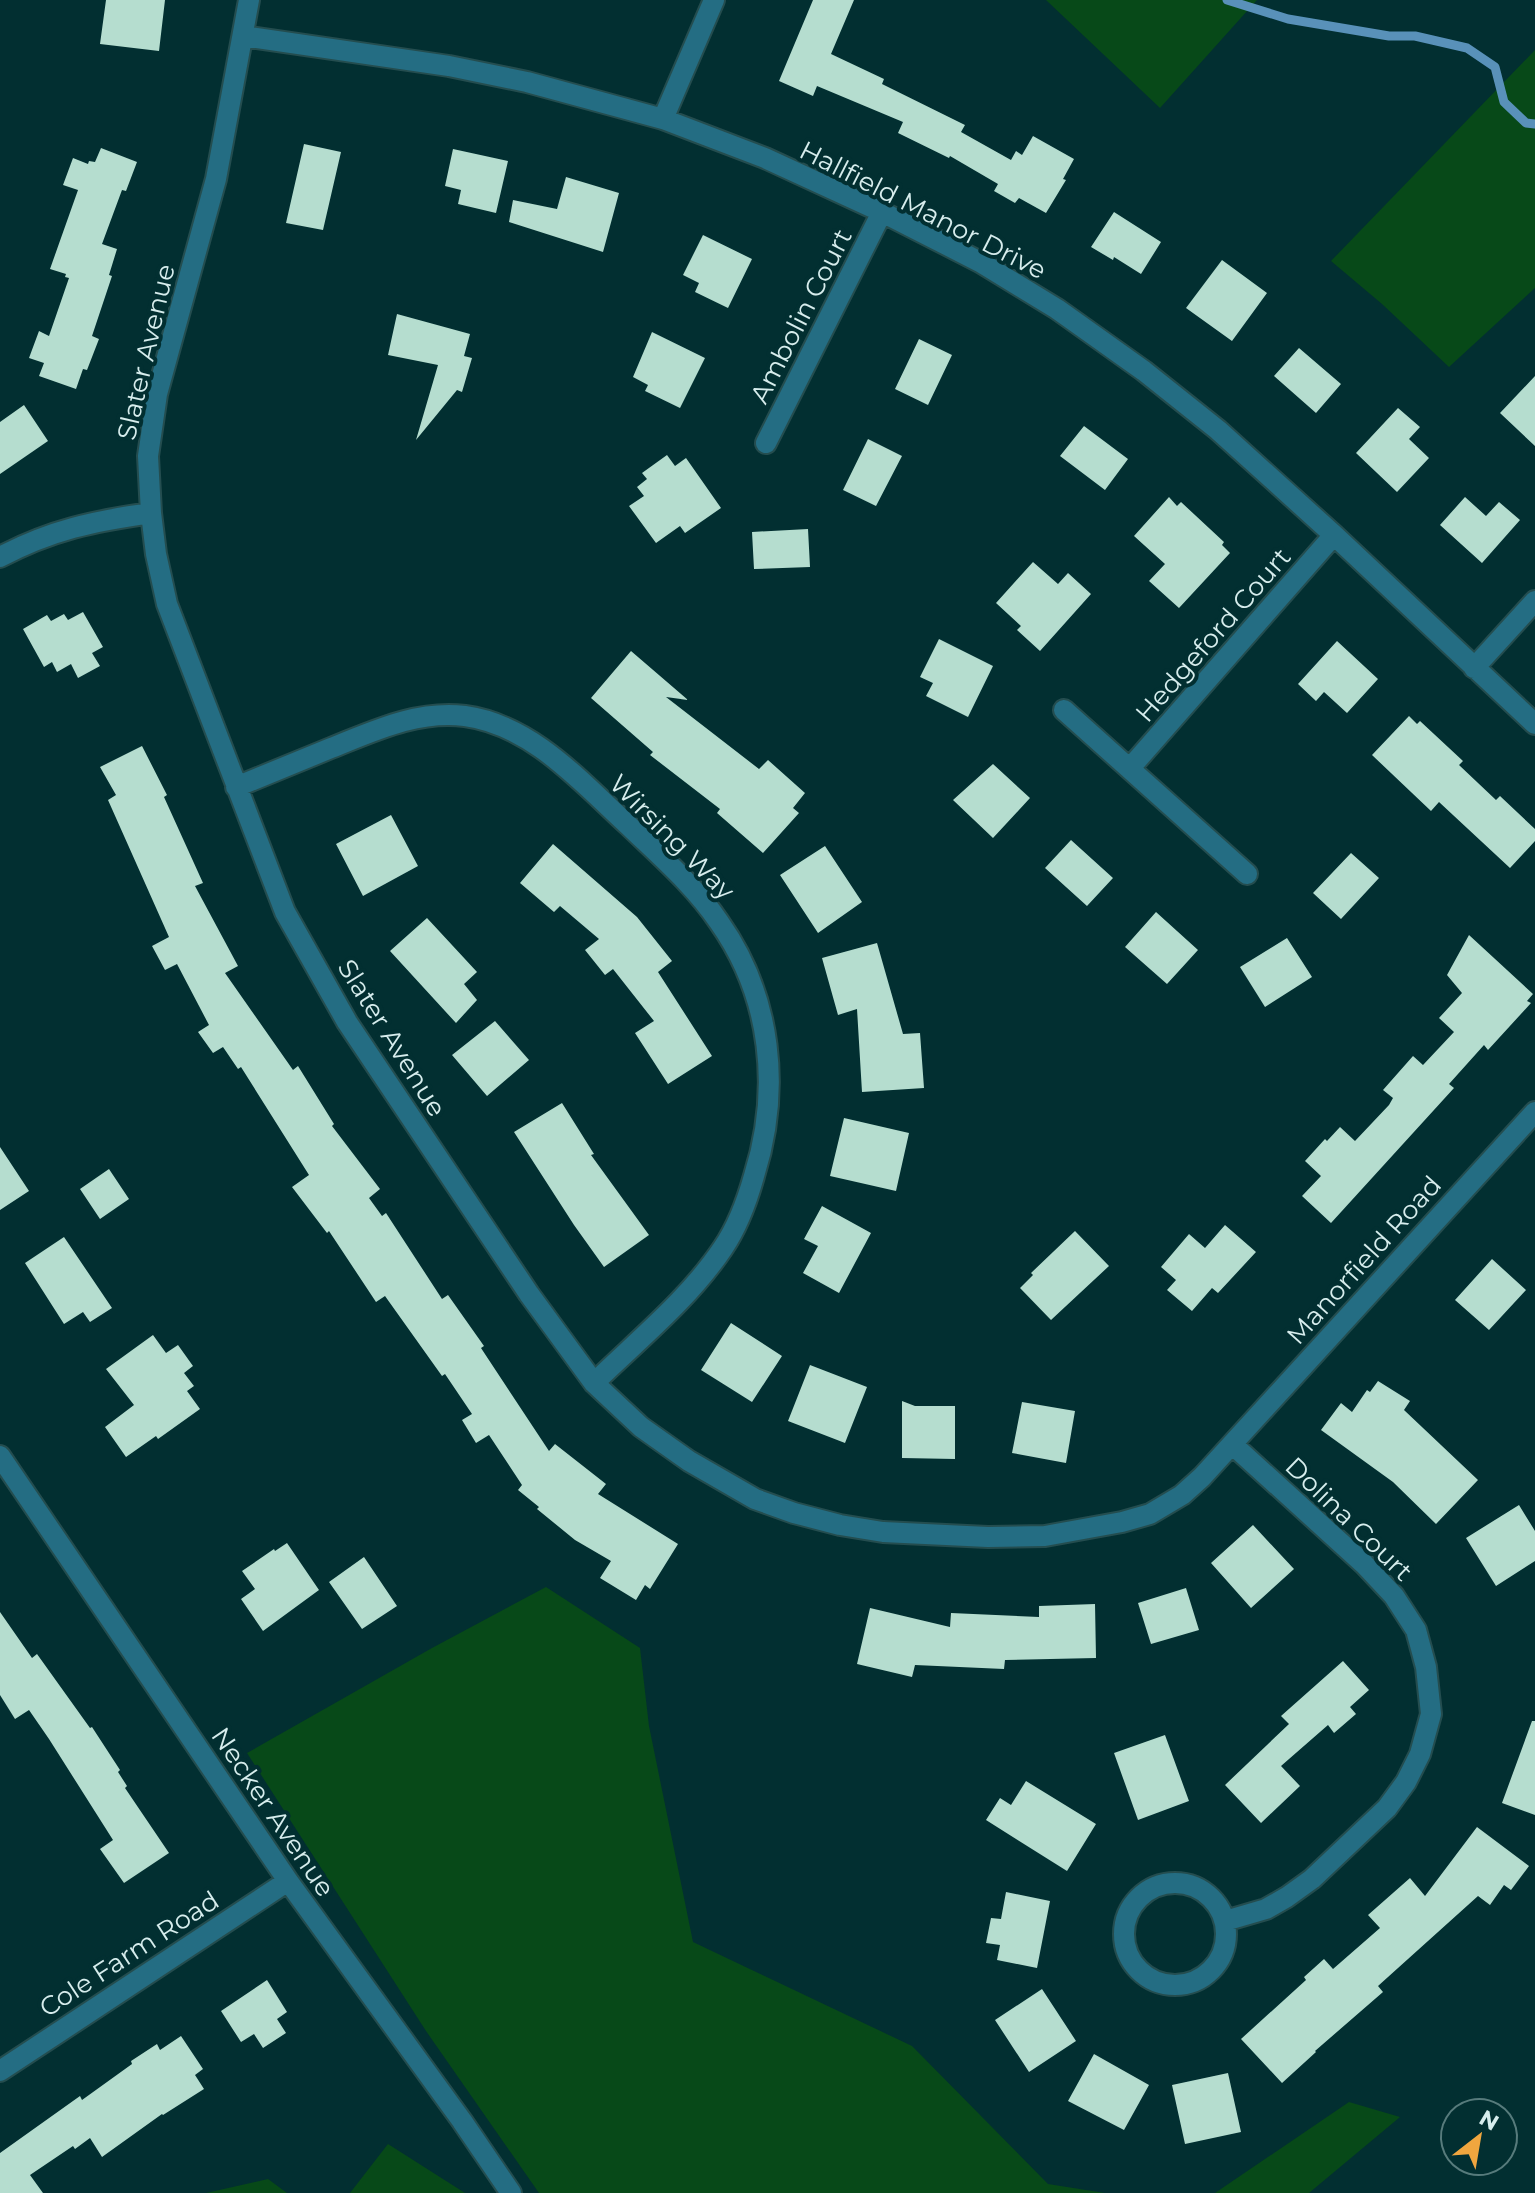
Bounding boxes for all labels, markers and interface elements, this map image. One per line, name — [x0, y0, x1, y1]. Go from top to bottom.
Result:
street label: Hallfield Manor Drive — [794, 134, 1052, 286]
street label: Ambolin Court — [743, 223, 859, 409]
street label: Slater Avenue — [110, 261, 182, 443]
street label: Hedgeford Court — [1129, 541, 1297, 729]
street label: Wirsing Way — [603, 768, 742, 907]
street label: Slater Avenue — [331, 953, 453, 1123]
street label: Manorfield Road — [1280, 1169, 1448, 1351]
street label: Dolina Court — [1279, 1450, 1419, 1588]
street label: Necker Avenue — [205, 1721, 341, 1903]
street label: Cole Farm Road — [33, 1884, 225, 2024]
north arrow — [1439, 2097, 1519, 2177]
text: N — [1474, 2104, 1504, 2136]

